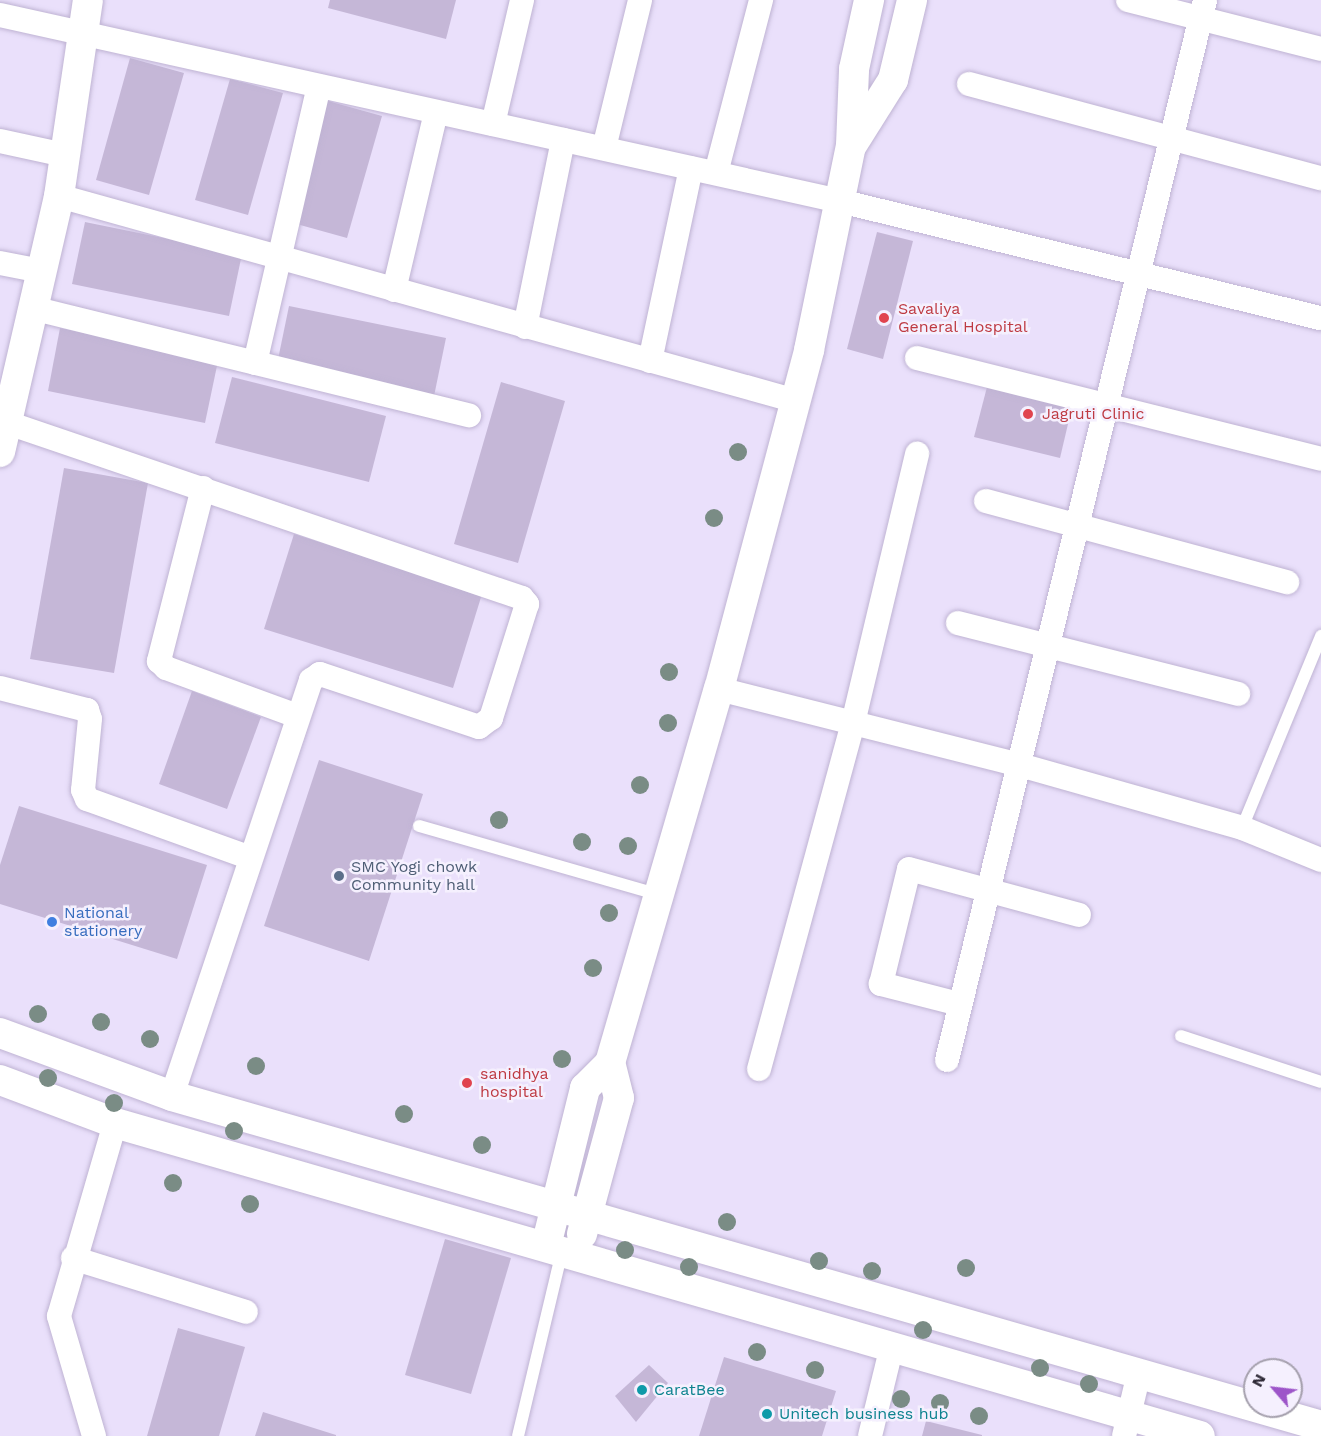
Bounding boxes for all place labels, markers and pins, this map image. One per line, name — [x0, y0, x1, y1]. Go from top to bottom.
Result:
place label: Savaliya General Hospital — [898, 299, 1028, 337]
marker: Savaliya General Hospital — [875, 309, 893, 327]
place label: Jagruti Clinic — [1042, 404, 1144, 424]
marker: Jagruti Clinic — [1019, 405, 1037, 423]
place label: SMC Yogi chowk Community hall — [351, 857, 478, 895]
marker: SMC Yogi chowk Community hall — [332, 869, 346, 883]
place label: National stationery — [64, 903, 142, 941]
marker: National stationery — [45, 915, 59, 929]
place label: sanidhya hospital — [480, 1064, 548, 1102]
marker: sanidhya hospital — [458, 1074, 476, 1092]
place label: CaratBee — [654, 1380, 725, 1400]
marker: CaratBee — [635, 1383, 649, 1397]
place label: Unitech business hub — [779, 1404, 949, 1424]
marker: Unitech business hub — [760, 1407, 774, 1421]

